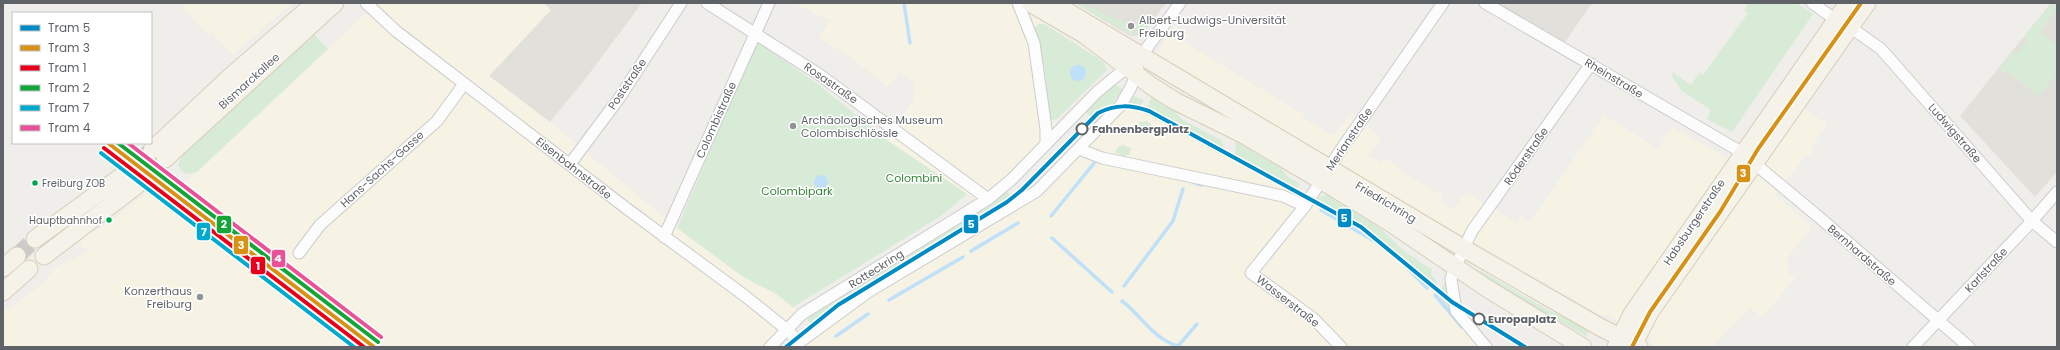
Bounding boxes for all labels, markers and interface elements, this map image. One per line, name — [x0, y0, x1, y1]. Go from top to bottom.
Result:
legend — [12, 12, 152, 144]
place label: Albert-Ludwigs-Universität Freiburg — [1139, 12, 1286, 41]
text: Tram 5 — [48, 19, 90, 36]
marker: Albert-Ludwigs-Universität Freiburg — [1126, 21, 1136, 31]
text: Tram 3 — [48, 39, 90, 56]
street label: Bismarckallee — [215, 49, 283, 113]
street label: Rheinstraße — [1582, 54, 1647, 102]
street label: Poststraße — [604, 55, 650, 113]
text: Tram 1 — [48, 59, 86, 76]
street label: Rosastraße — [801, 59, 861, 108]
text: Tram 2 — [48, 79, 90, 96]
street label: Colombistraße — [692, 79, 740, 161]
text: Tram 7 — [48, 99, 90, 116]
street label: Ludwigstraße — [1925, 100, 1985, 166]
street label: Merianstraße — [1322, 104, 1376, 174]
place label: Archäologisches Museum Colombischlössle — [801, 112, 943, 141]
text: Tram 4 — [48, 119, 91, 136]
marker: Archäologisches Museum Colombischlössle — [788, 121, 798, 131]
place label: Fahnenbergplatz — [1092, 121, 1190, 137]
marker: Fahnenbergplatz — [1075, 122, 1089, 136]
street label: Röderstraße — [1500, 124, 1552, 188]
street label: Hans-Sachs-Gasse — [337, 127, 427, 211]
street label: Eisenbahnstraße — [533, 133, 616, 203]
line badge: 3 — [1736, 164, 1751, 183]
text: 3 — [1740, 165, 1747, 181]
park label: Colombini — [886, 170, 943, 186]
place label: Freiburg ZOB — [42, 176, 105, 191]
street label: Habsburgerstraße — [1659, 176, 1729, 268]
marker: Freiburg ZOB — [30, 178, 40, 188]
street label: Friedrichring — [1353, 178, 1419, 226]
park label: Colombipark — [761, 183, 833, 199]
line badge: 5 — [1337, 208, 1352, 228]
text: 5 — [1340, 210, 1348, 226]
place label: Hauptbahnhof — [29, 213, 102, 228]
line badge: 5 — [963, 214, 979, 234]
marker: Hauptbahnhof — [104, 215, 114, 225]
line badge: 2 — [216, 215, 232, 234]
text: 2 — [221, 216, 227, 232]
text: 5 — [967, 216, 975, 232]
street label: Bernhardstraße — [1824, 221, 1900, 289]
line badge: 7 — [196, 222, 211, 241]
text: 7 — [201, 224, 207, 240]
line badge: 3 — [233, 235, 249, 255]
text: 3 — [238, 237, 245, 253]
street label: Karlstraße — [1961, 244, 2011, 296]
street label: Rotteckring — [845, 246, 907, 292]
line badge: 4 — [271, 249, 286, 268]
text: 4 — [274, 250, 282, 266]
line badge: 1 — [250, 256, 266, 275]
text: 1 — [256, 258, 260, 274]
street label: Wasserstraße — [1253, 271, 1323, 331]
place label: Konzerthaus Freiburg — [124, 283, 192, 312]
marker: Konzerthaus Freiburg — [195, 292, 205, 302]
place label: Europaplatz — [1488, 311, 1557, 327]
marker: Europaplatz — [1472, 312, 1486, 326]

